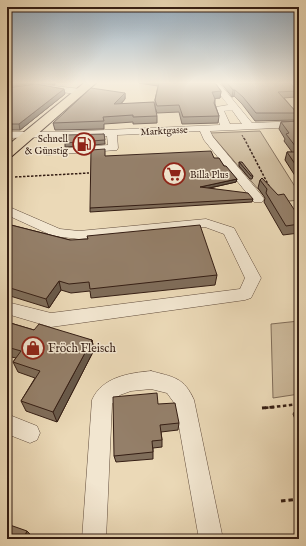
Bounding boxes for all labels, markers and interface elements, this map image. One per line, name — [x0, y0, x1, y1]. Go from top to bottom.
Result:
street label: Marktgasse — [140, 124, 189, 139]
fuel station icon: Schnell & Günstig — [71, 131, 97, 157]
place label: Schnell & Günstig — [25, 133, 69, 158]
supermarket icon: Billa Plus — [161, 161, 187, 187]
place label: Billa Plus — [190, 169, 229, 182]
shop icon: Fröch Fleisch — [20, 335, 46, 361]
place label: Fröch Fleisch — [48, 341, 116, 356]

